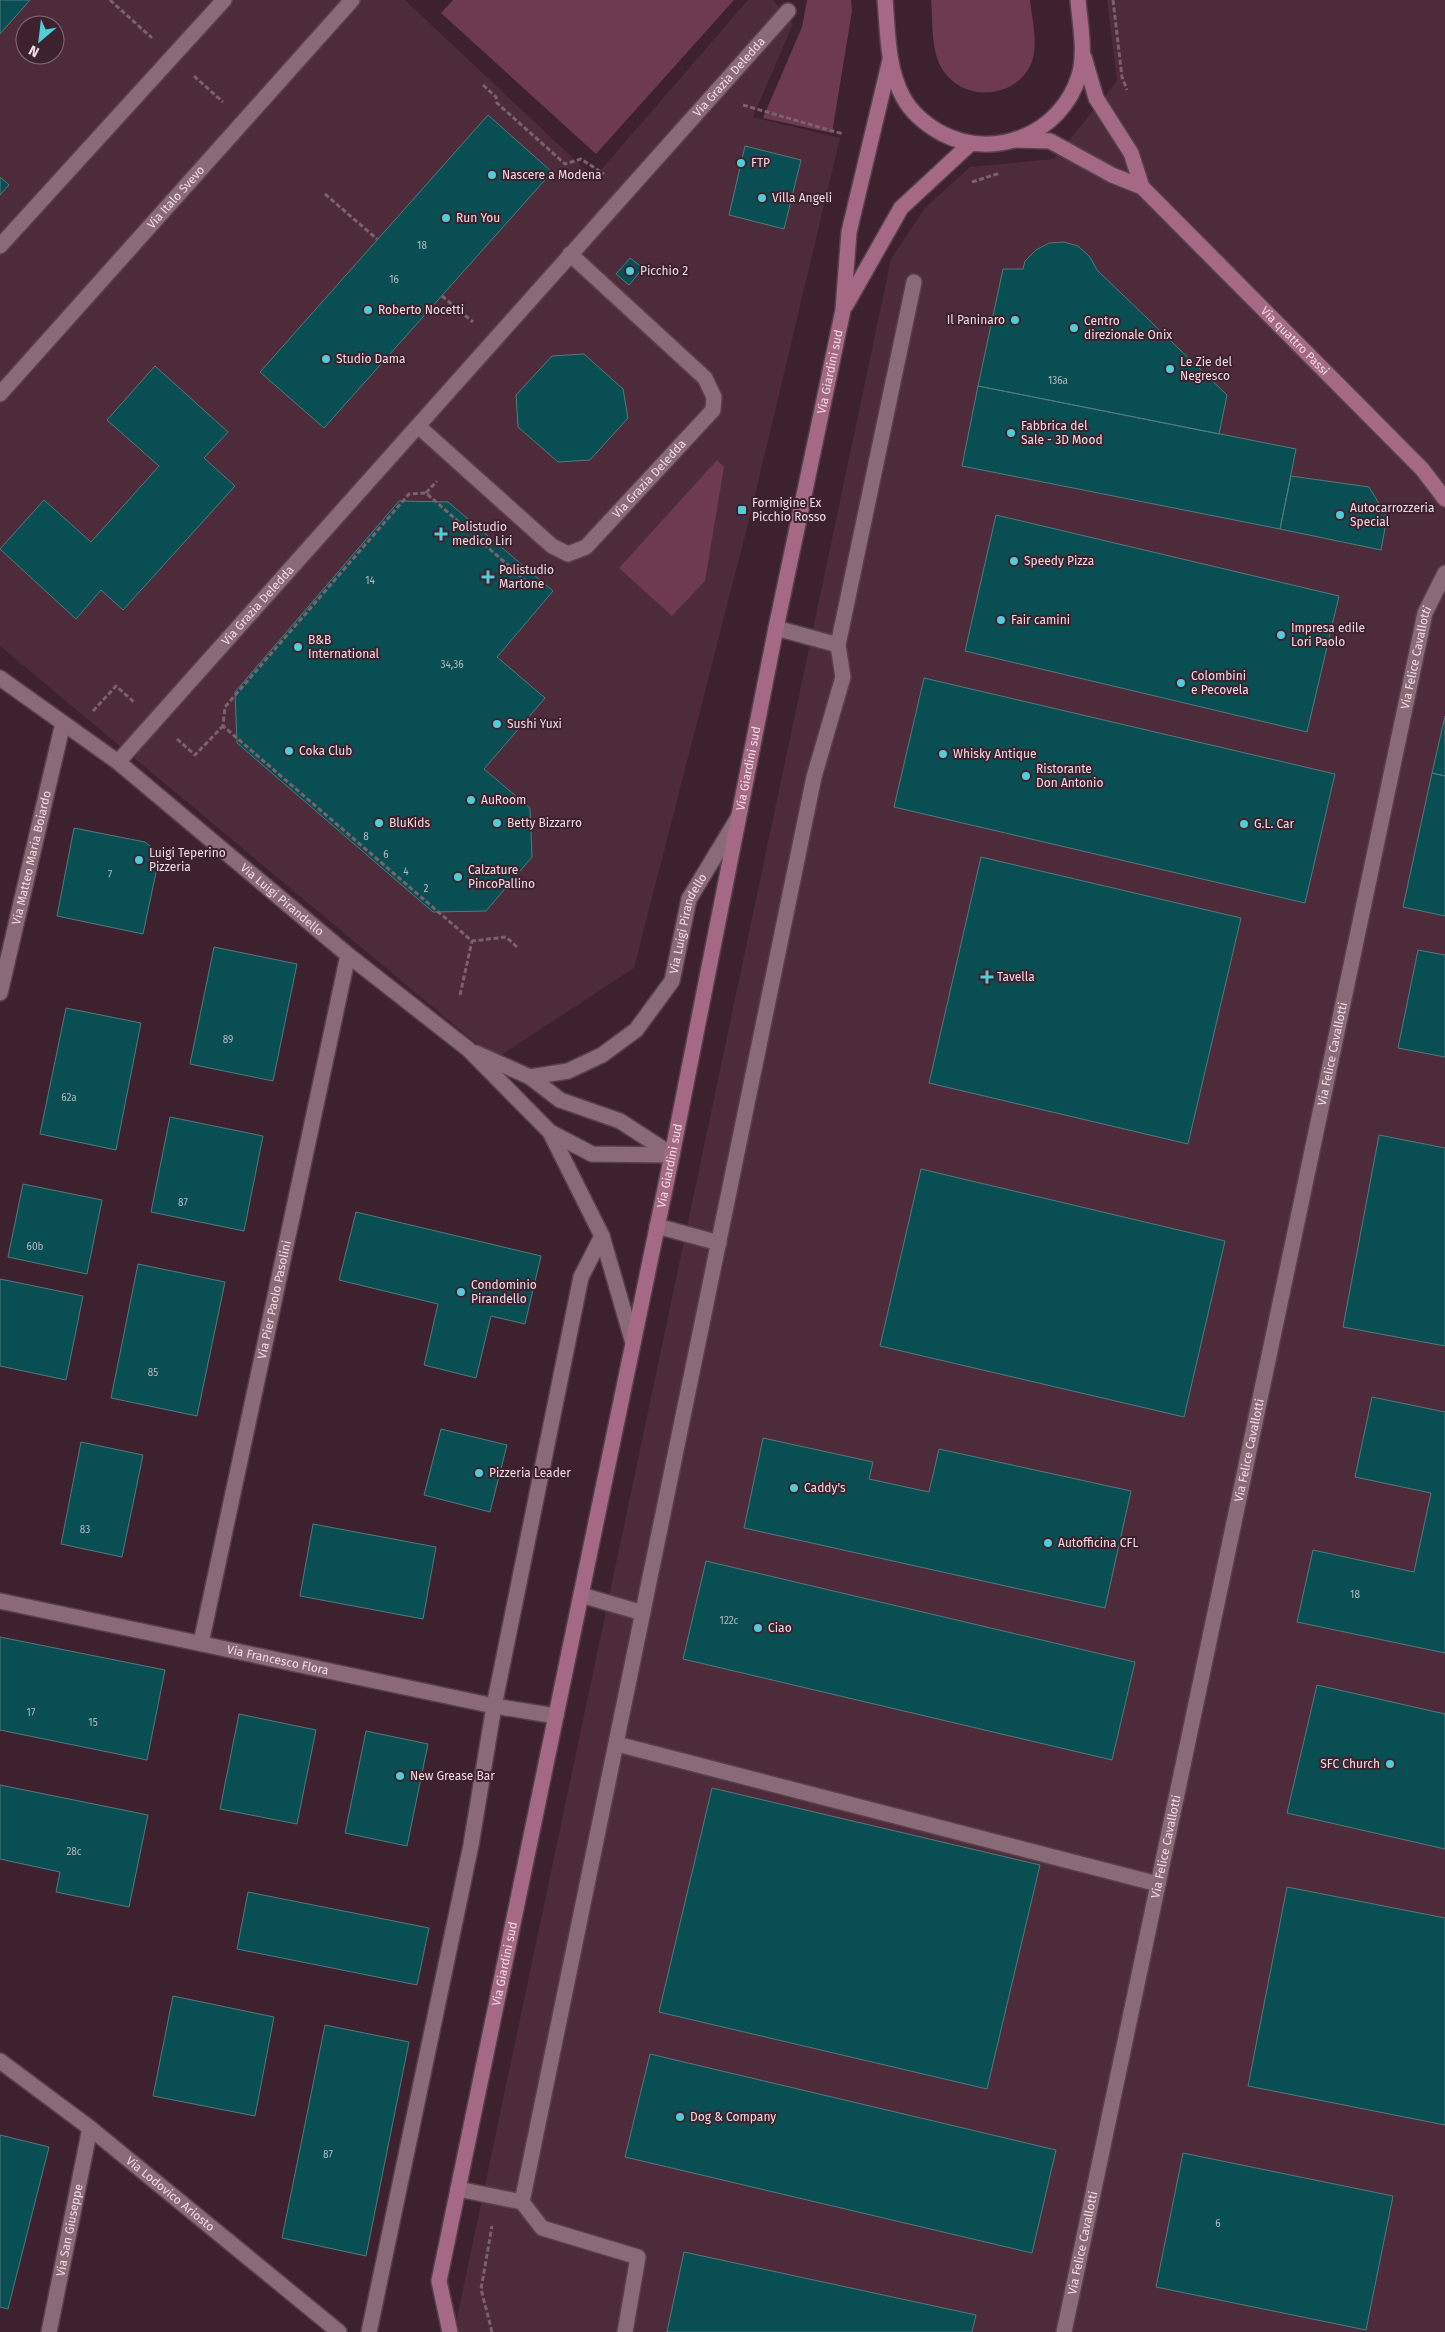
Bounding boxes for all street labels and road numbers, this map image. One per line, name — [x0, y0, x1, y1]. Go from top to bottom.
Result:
street label: Via Grazia Deledda — [690, 34, 768, 120]
street label: Via Italo Svevo — [144, 163, 208, 231]
street label: Via quattro Passi — [1258, 304, 1332, 378]
street label: Via Giardini sud — [814, 329, 846, 415]
street label: Via Grazia Deledda — [609, 437, 689, 521]
street label: Via Grazia Deledda — [219, 563, 297, 648]
street label: Via Felice Cavallotti — [1398, 604, 1434, 710]
street label: Via Giardini sud — [733, 725, 763, 812]
street label: Via Matteo Maria Boiardo — [9, 789, 54, 926]
street label: Via Luigi Pirandello — [237, 861, 327, 939]
street label: Via Luigi Pirandello — [667, 871, 710, 975]
street label: Via Felice Cavallotti — [1315, 1001, 1350, 1107]
street label: Via Giardini sud — [654, 1122, 685, 1209]
street label: Via Pier Paolo Pasolini — [255, 1239, 294, 1360]
street label: Via Felice Cavallotti — [1232, 1397, 1267, 1503]
street label: Via Francesco Flora — [226, 1642, 330, 1678]
street label: Via Felice Cavallotti — [1148, 1794, 1184, 1899]
street label: Via Giardini sud — [489, 1921, 520, 2007]
street label: Via Lodovico Ariosto — [123, 2153, 217, 2234]
street label: Via San Giuseppe — [53, 2183, 86, 2278]
street label: Via Felice Cavallotti — [1065, 2190, 1100, 2296]

